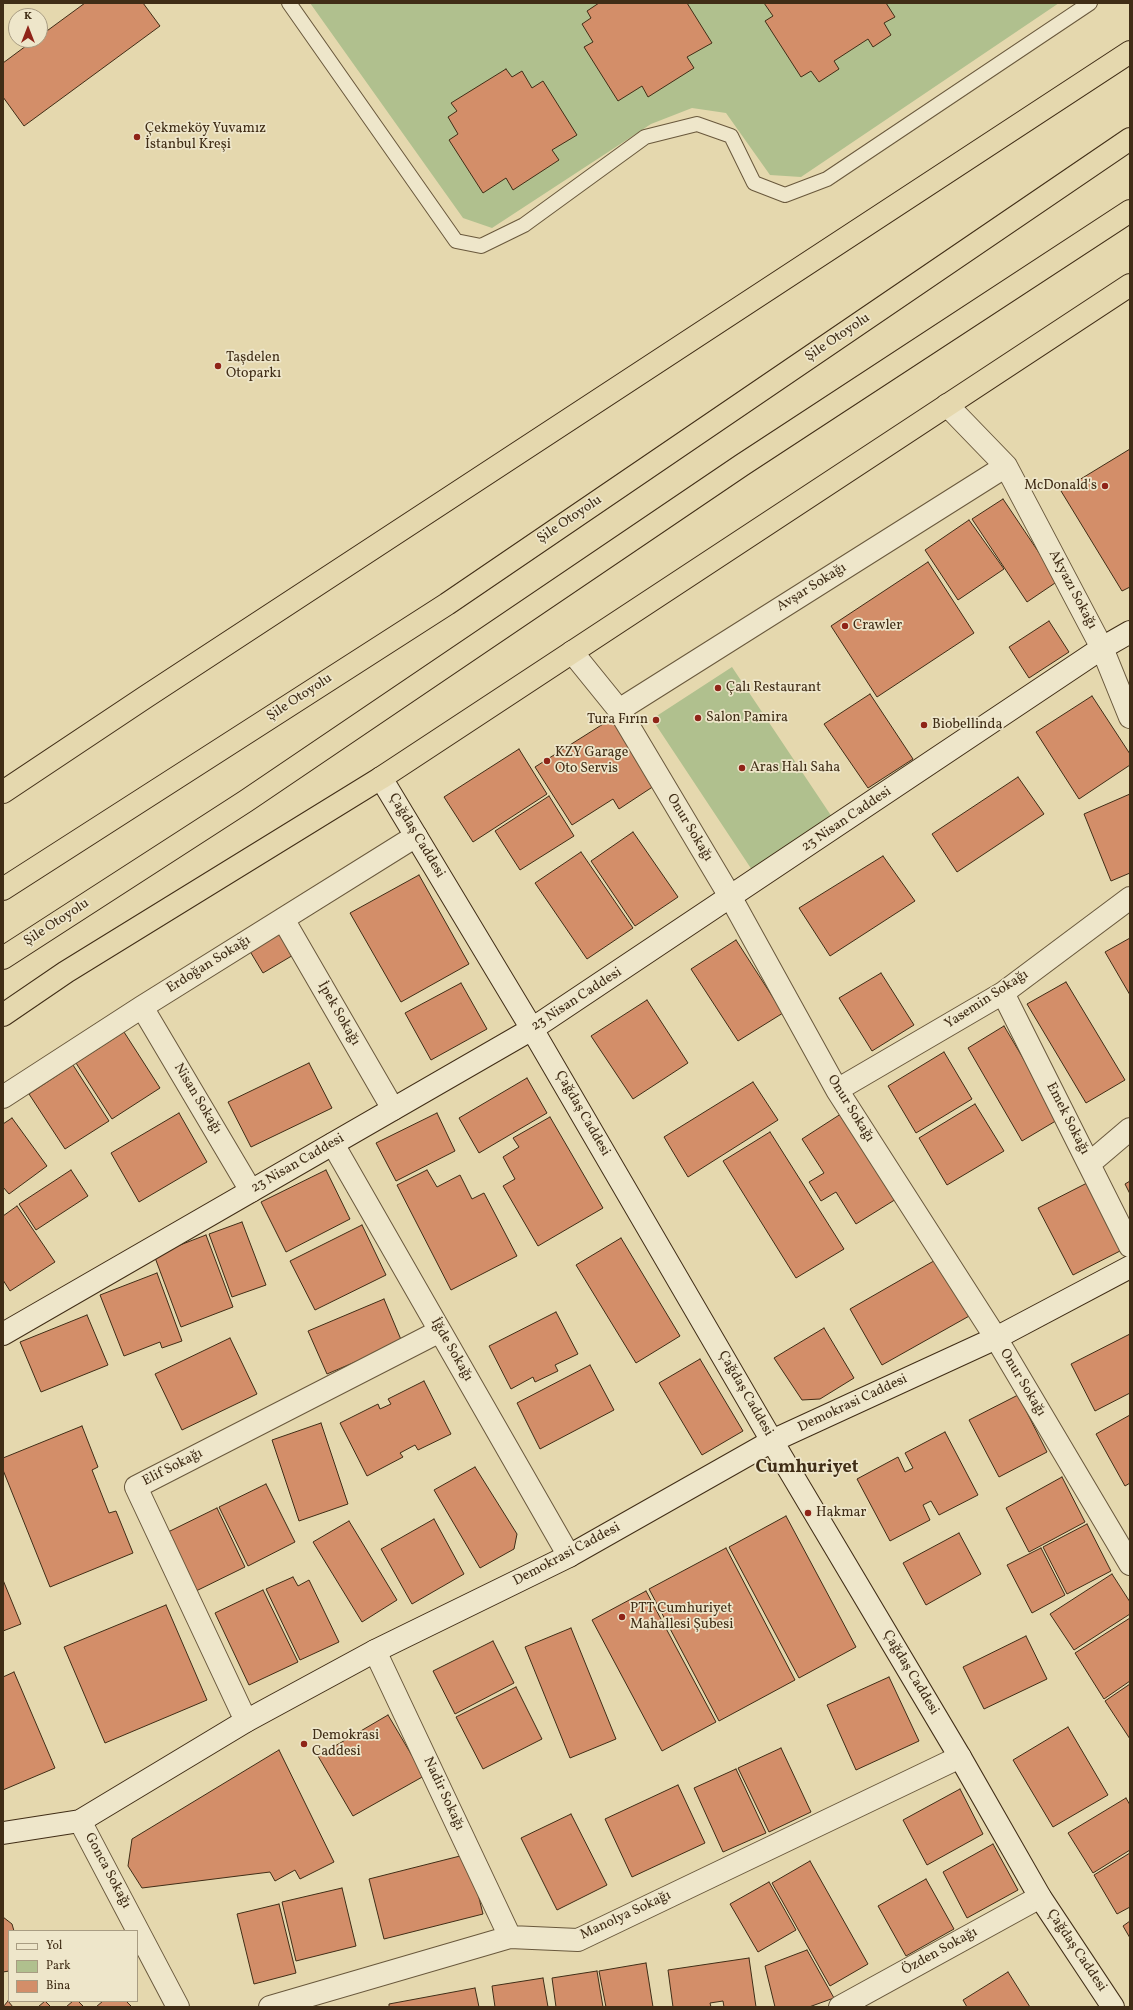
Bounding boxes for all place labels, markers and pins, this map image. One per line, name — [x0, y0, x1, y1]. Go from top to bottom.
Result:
place label: Çekmeköy Yuvamız İstanbul Kreşi — [145, 121, 266, 154]
marker: Çekmeköy Yuvamız İstanbul Kreşi — [132, 132, 142, 142]
place label: Taşdelen Otoparkı — [226, 350, 281, 382]
marker: Taşdelen Otoparkı — [213, 361, 223, 371]
place label: McDonald's — [1024, 478, 1097, 494]
marker: McDonald's — [1100, 481, 1110, 491]
place label: Crawler — [853, 618, 902, 634]
marker: Crawler — [840, 621, 850, 631]
place label: Çalı Restaurant — [726, 680, 821, 696]
marker: Çalı Restaurant — [713, 683, 723, 693]
place label: Salon Pamira — [706, 710, 788, 726]
place label: Tura Fırın — [587, 712, 648, 728]
marker: Salon Pamira — [693, 713, 703, 723]
marker: Tura Fırın — [651, 715, 661, 725]
place label: Biobellinda — [932, 717, 1002, 733]
marker: Biobellinda — [919, 720, 929, 730]
place label: KZY Garage Oto Servis — [555, 745, 628, 778]
marker: KZY Garage Oto Servis — [542, 756, 552, 766]
place label: Aras Halı Saha — [750, 760, 840, 776]
marker: Aras Halı Saha — [737, 763, 747, 773]
place label: Hakmar — [816, 1505, 866, 1521]
marker: Hakmar — [803, 1508, 813, 1518]
place label: PTT Cumhuriyet Mahallesi Şubesi — [630, 1601, 733, 1634]
marker: PTT Cumhuriyet Mahallesi Şubesi — [617, 1612, 627, 1622]
place label: Demokrasi Caddesi — [312, 1728, 379, 1760]
marker: Demokrasi Caddesi — [299, 1739, 309, 1749]

